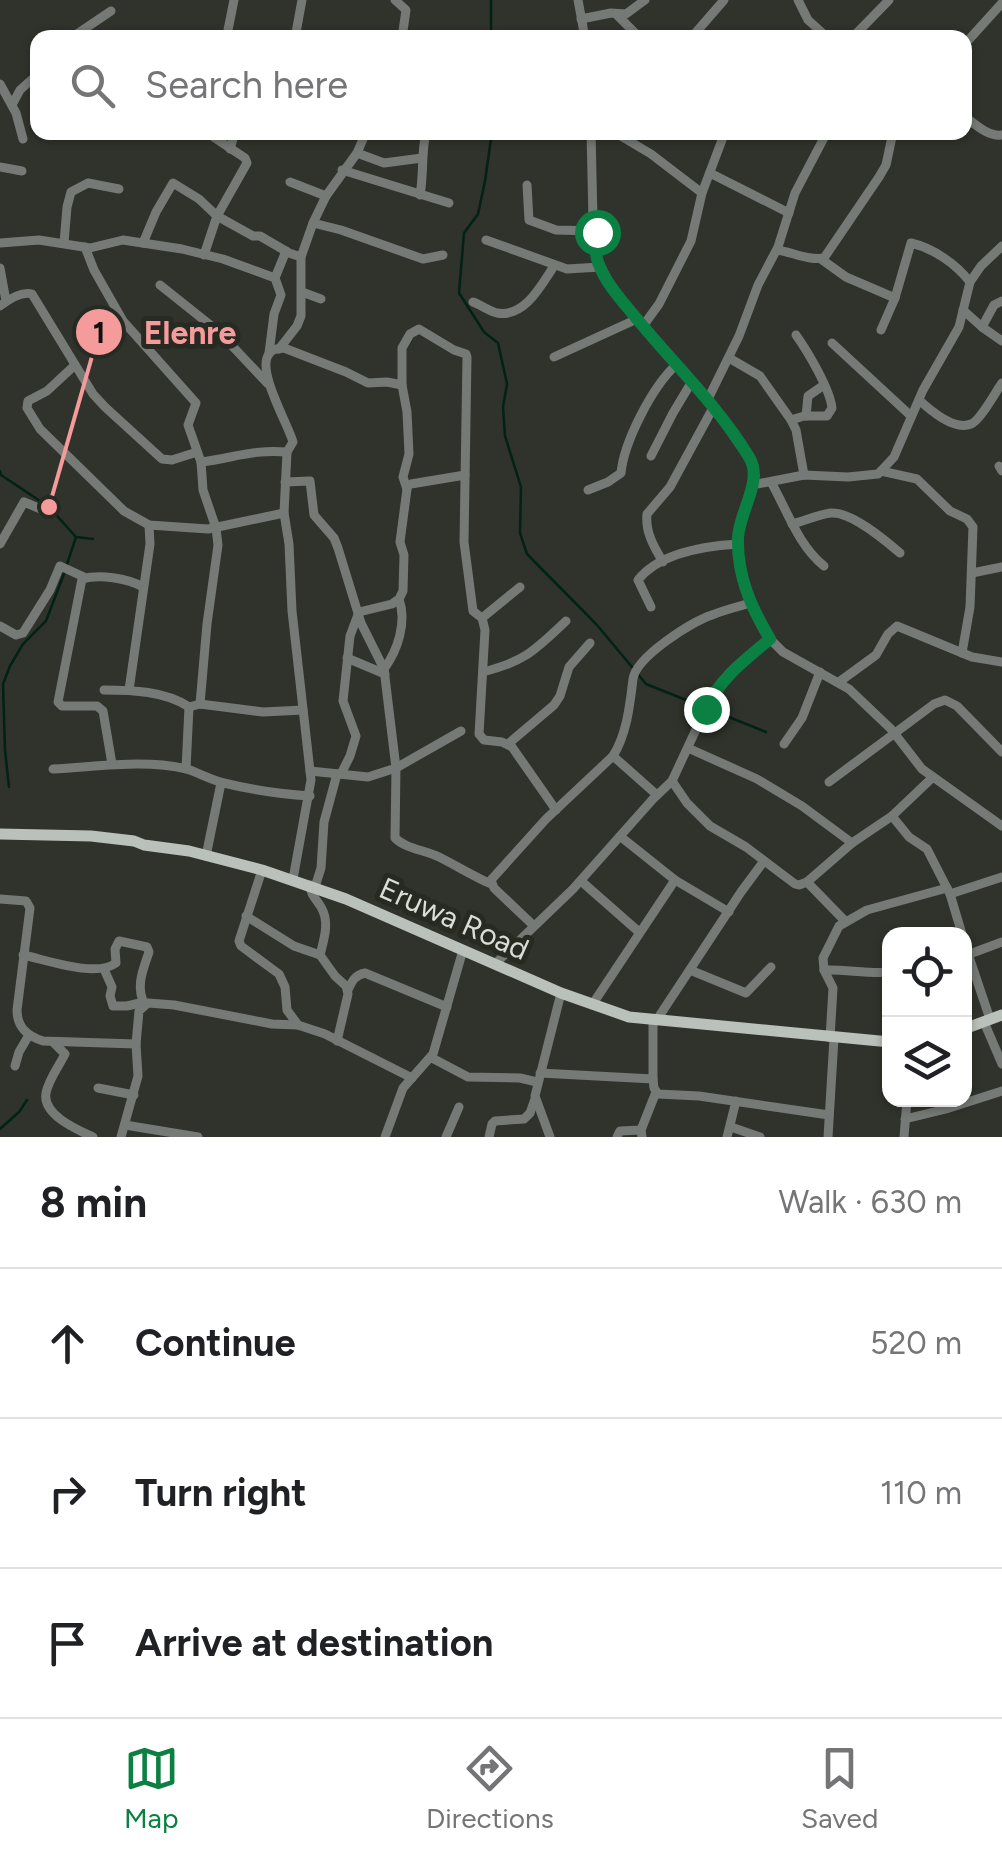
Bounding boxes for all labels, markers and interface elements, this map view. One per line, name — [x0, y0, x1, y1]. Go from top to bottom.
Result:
search box — [30, 30, 972, 140]
icon: search — [65, 58, 120, 113]
text: Search here — [145, 62, 348, 108]
route start — [575, 210, 621, 256]
callout: Elenre — [74, 301, 257, 363]
text: 1 — [93, 314, 105, 351]
text: Elenre — [144, 314, 237, 352]
route end — [684, 687, 730, 733]
street label: Eruwa Road — [374, 869, 535, 968]
map controls — [882, 927, 972, 1107]
button: locate — [882, 927, 972, 1017]
button: layers — [882, 1017, 972, 1107]
text: 8 min — [40, 1177, 147, 1228]
text: Walk · 630 m — [779, 1183, 962, 1221]
icon: ahead — [40, 1316, 95, 1371]
text: Continue — [135, 1320, 296, 1366]
text: 520 m — [870, 1324, 962, 1362]
icon: right — [40, 1466, 95, 1521]
text: Turn right — [135, 1470, 307, 1516]
text: 110 m — [880, 1474, 962, 1512]
icon: arrive — [40, 1616, 95, 1671]
text: Arrive at destination — [135, 1620, 493, 1666]
tab: Map — [124, 1741, 179, 1835]
tab: Directions — [426, 1741, 554, 1835]
tab: Saved — [801, 1741, 878, 1835]

